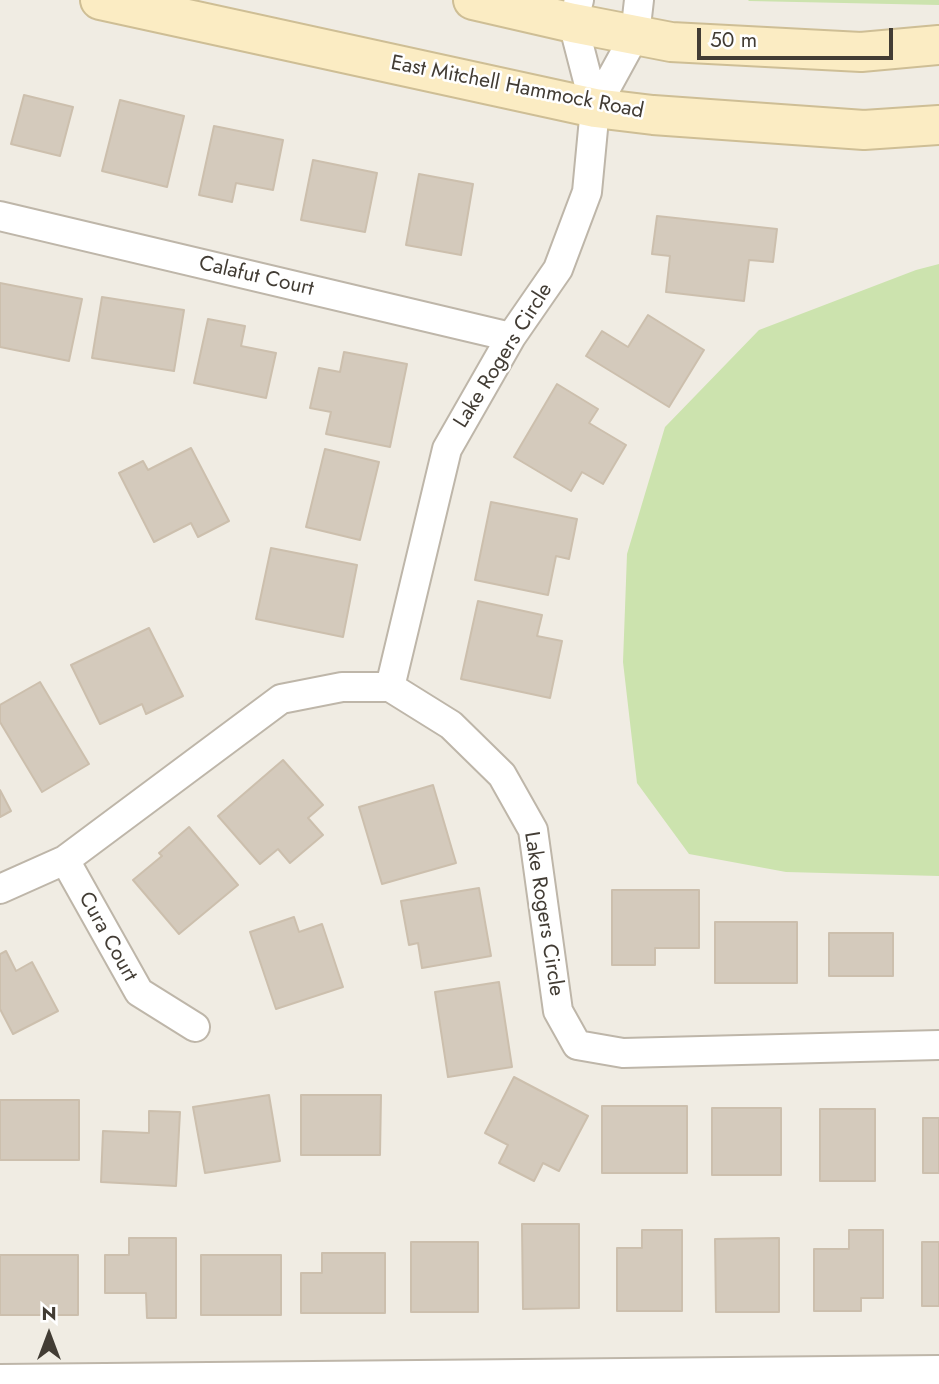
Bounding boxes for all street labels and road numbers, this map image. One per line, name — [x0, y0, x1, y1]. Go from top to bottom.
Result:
street label: East Mitchell Hammock Road — [388, 51, 646, 125]
street label: Calafut Court — [196, 252, 316, 302]
street label: Lake Rogers Circle — [449, 279, 559, 433]
street label: Lake Rogers Circle — [518, 830, 568, 998]
street label: Cura Court — [72, 888, 142, 986]

